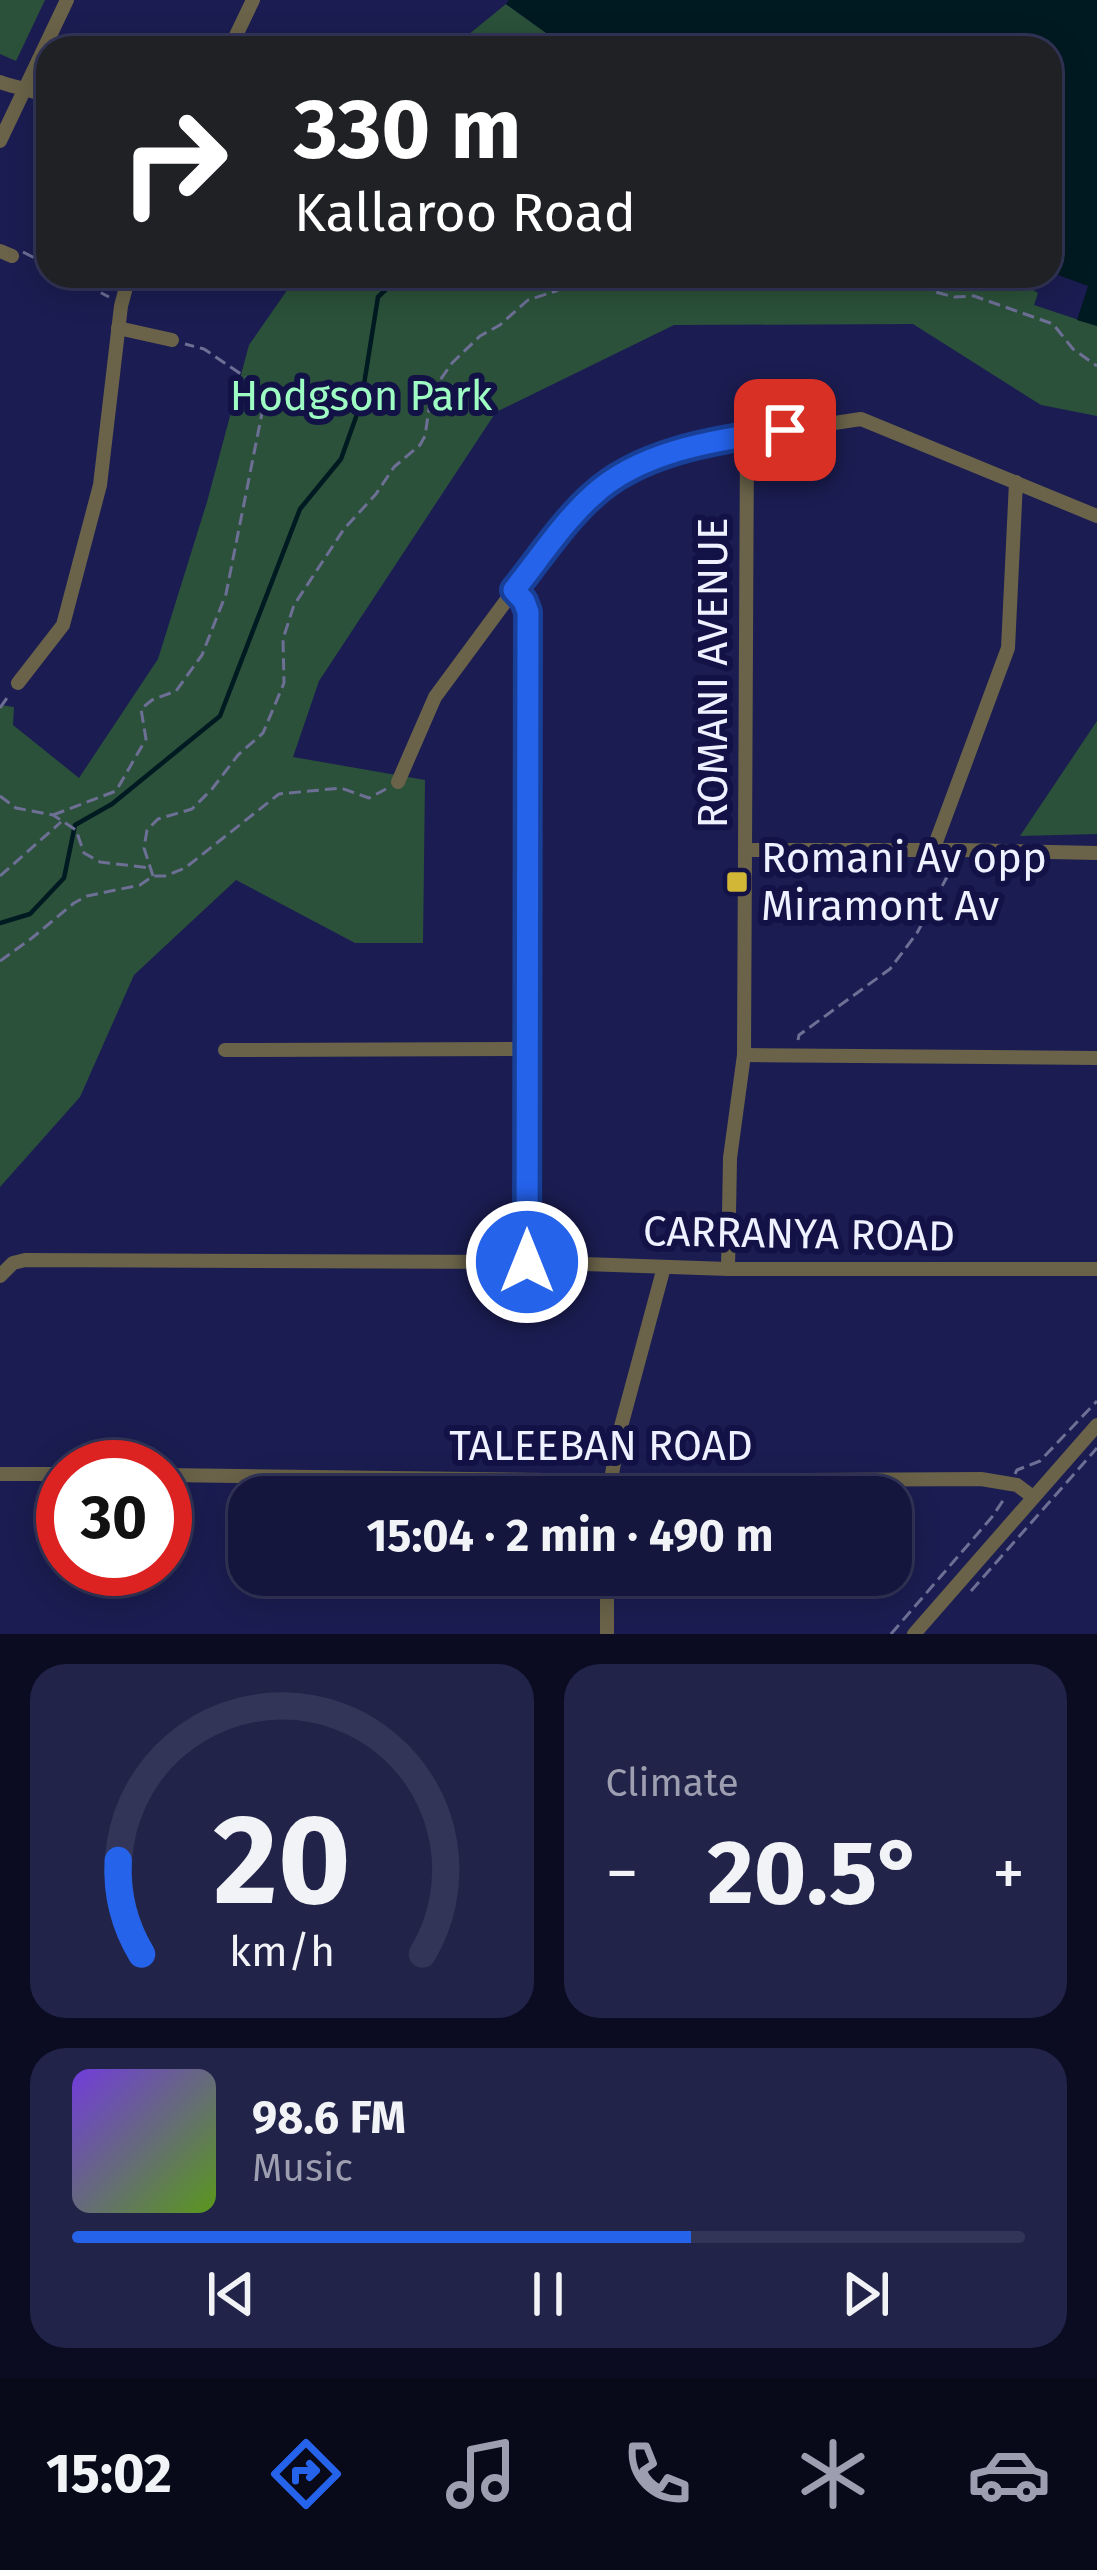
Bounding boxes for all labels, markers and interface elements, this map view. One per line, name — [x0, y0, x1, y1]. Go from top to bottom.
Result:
text: 330 m — [294, 79, 521, 180]
icon: right — [96, 84, 252, 240]
text: Kallaroo Road — [294, 181, 636, 245]
park label: Hodgson Park — [230, 371, 493, 421]
pin — [734, 379, 836, 481]
icon: arrive — [752, 397, 818, 463]
street label: ROMANI AVENUE — [688, 517, 738, 829]
place label: Romani Av opp Miramont Av — [761, 833, 1047, 931]
marker: Romani Av opp Miramont Av — [724, 869, 750, 895]
position arrow — [464, 1199, 590, 1325]
street label: CARRANYA ROAD — [642, 1206, 956, 1262]
street label: TALEEBAN ROAD — [449, 1421, 753, 1471]
speed limit sign: 30 — [36, 1440, 192, 1596]
text: 15:04 · 2 min · 490 m — [366, 1509, 774, 1563]
text: Climate — [606, 1760, 739, 1806]
text: 20 — [213, 1786, 351, 1936]
text: 20.5° — [707, 1819, 923, 1927]
text: − — [606, 1834, 639, 1913]
text: + — [992, 1834, 1025, 1913]
text: km/h — [229, 1926, 335, 1977]
text: 98.6 FM — [252, 2091, 406, 2145]
text: Music — [252, 2145, 353, 2191]
icon: previous — [198, 2261, 264, 2327]
icon: pause — [515, 2261, 581, 2327]
icon: next — [833, 2261, 899, 2327]
icon: directions — [264, 2432, 348, 2516]
icon: music — [439, 2432, 523, 2516]
icon: phone — [615, 2432, 699, 2516]
icon: climate — [791, 2432, 875, 2516]
icon: car — [967, 2432, 1051, 2516]
text: 15:02 — [46, 2442, 172, 2506]

